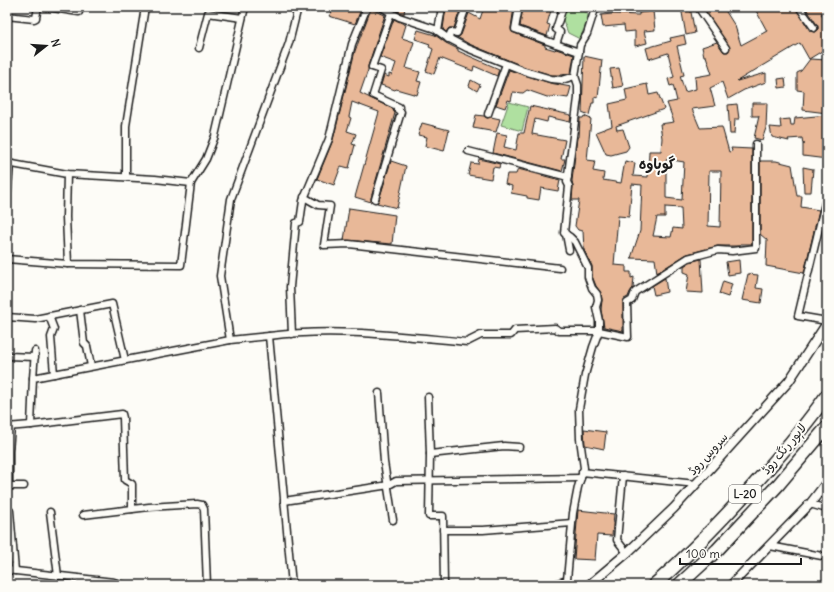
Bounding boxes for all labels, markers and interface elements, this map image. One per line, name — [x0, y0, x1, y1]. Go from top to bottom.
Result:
north arrow — [26, 26, 66, 66]
text: N — [48, 37, 63, 49]
district label: گوہاوہ — [639, 155, 676, 175]
street label: لاہور رنگ روڈ — [758, 420, 811, 478]
street label: سروس روڈ — [685, 429, 731, 479]
road number: L-20 — [729, 485, 761, 503]
scale bar — [680, 540, 801, 566]
text: 100 m — [686, 546, 720, 561]

